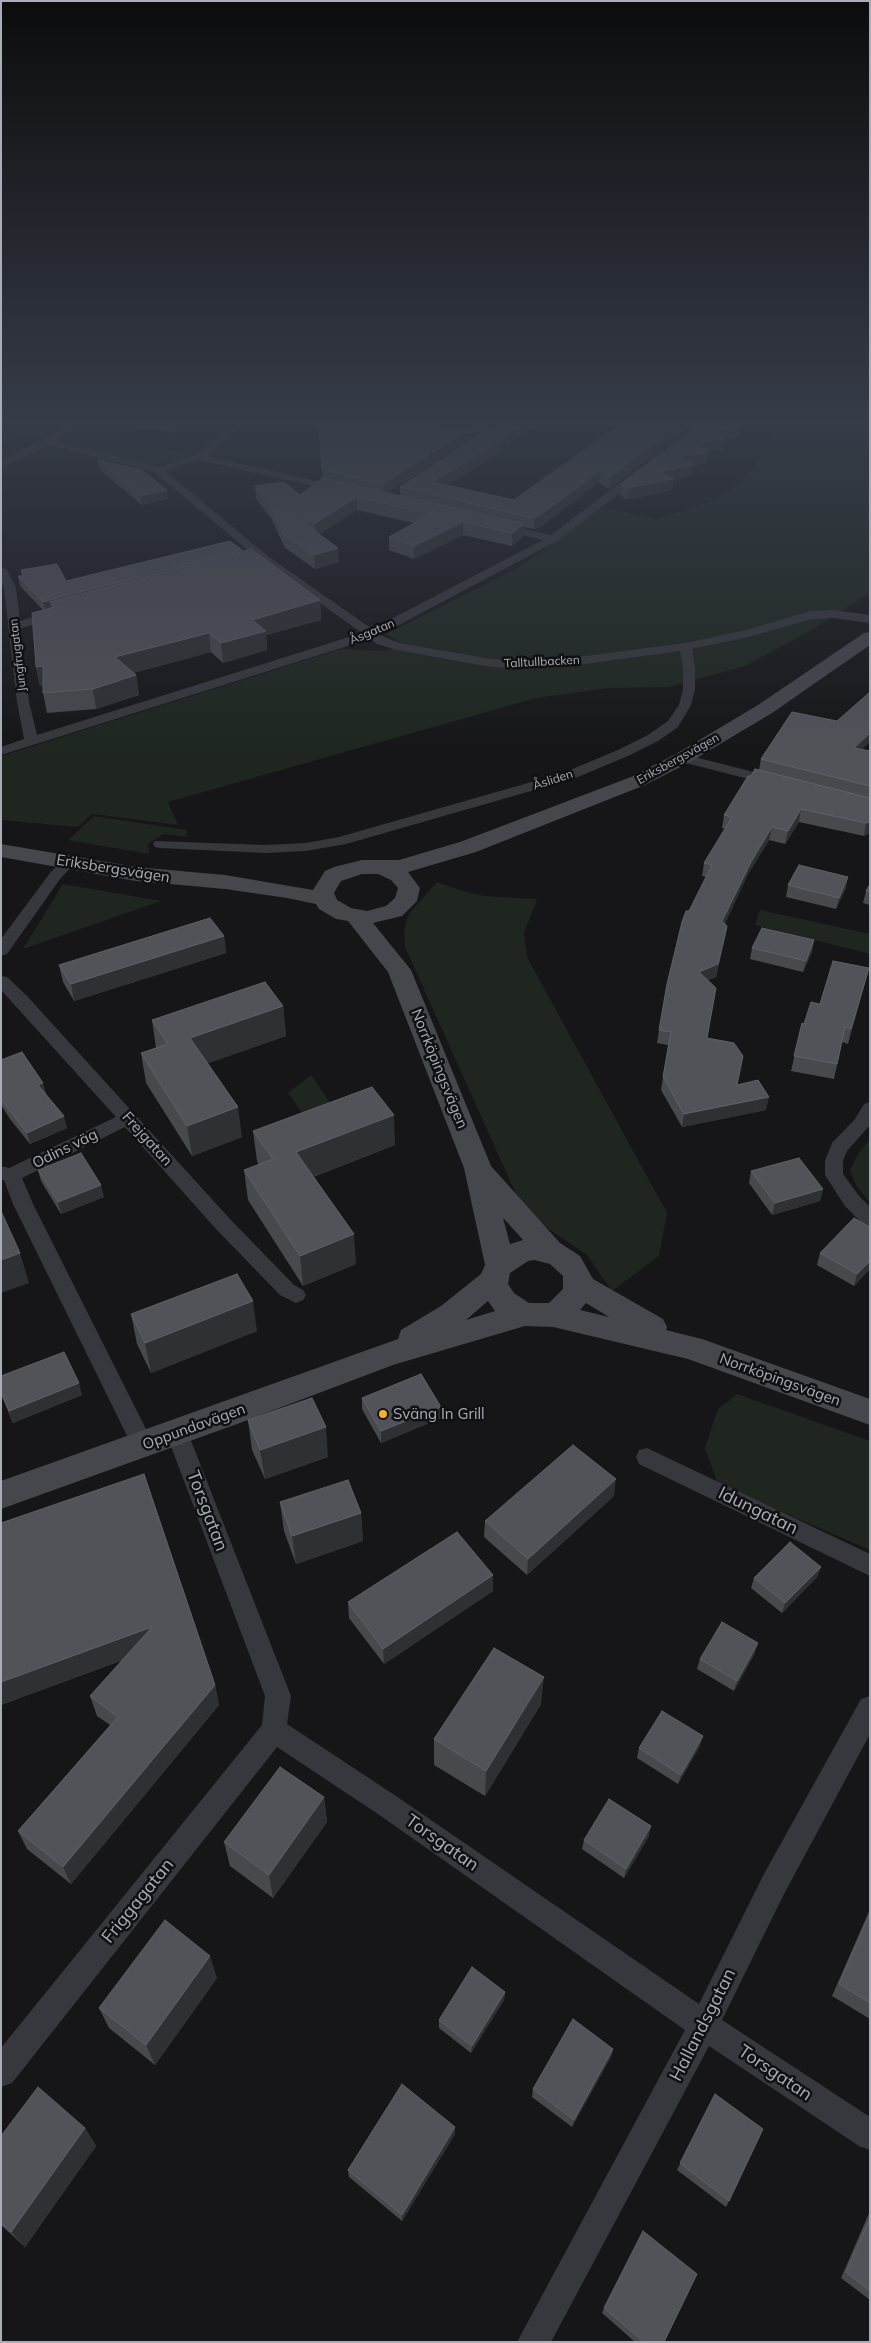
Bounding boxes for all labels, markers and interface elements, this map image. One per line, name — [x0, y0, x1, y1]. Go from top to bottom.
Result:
street label: Åsgatan — [347, 616, 397, 648]
street label: Jungfrugatan — [6, 618, 30, 692]
street label: Talltullbacken — [504, 653, 580, 671]
street label: Eriksbergsvägen — [634, 730, 722, 788]
street label: Åsliden — [531, 767, 575, 793]
street label: Eriksbergsvägen — [55, 851, 171, 887]
street label: Norrköpingsvägen — [407, 1007, 471, 1131]
street label: Frejgatan — [118, 1108, 176, 1170]
street label: Odins väg — [29, 1126, 101, 1172]
street label: Norrköpingsvägen — [717, 1350, 843, 1410]
street label: Oppundavägen — [140, 1400, 248, 1454]
place label: Sväng In Grill — [393, 1405, 485, 1423]
marker: Sväng In Grill — [377, 1408, 389, 1420]
street label: Torsgatan — [182, 1468, 232, 1554]
street label: Idungatan — [715, 1483, 801, 1539]
street label: Torsgatan — [401, 1810, 483, 1876]
street label: Friggagatan — [97, 1854, 179, 1948]
street label: Hallandsgatan — [665, 1965, 741, 2085]
street label: Torsgatan — [734, 2040, 816, 2106]

